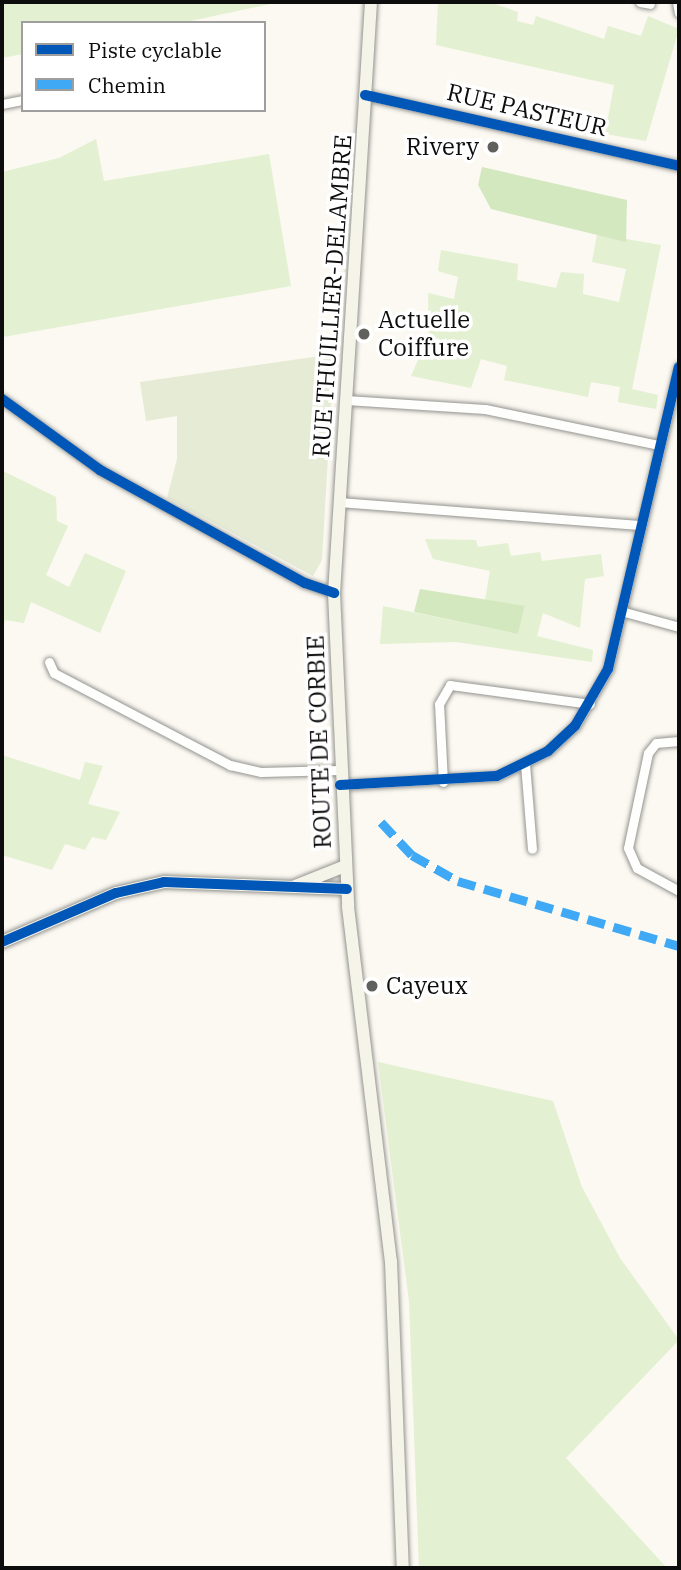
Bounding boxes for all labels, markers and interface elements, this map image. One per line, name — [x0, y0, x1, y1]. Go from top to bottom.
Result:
legend — [21, 21, 266, 112]
text: Piste cyclable — [88, 36, 222, 64]
text: Chemin — [88, 71, 166, 99]
street label: RUE PASTEUR — [444, 78, 610, 142]
street label: RUE THUILLIER-DELAMBRE — [306, 133, 358, 459]
place label: Rivery — [406, 133, 479, 161]
marker: Rivery — [485, 139, 501, 155]
place label: Actuelle Coiffure — [378, 306, 470, 362]
marker: Actuelle Coiffure — [356, 326, 372, 342]
street label: ROUTE DE CORBIE — [301, 635, 337, 849]
place label: Cayeux — [386, 972, 468, 1000]
marker: Cayeux — [364, 978, 380, 994]

